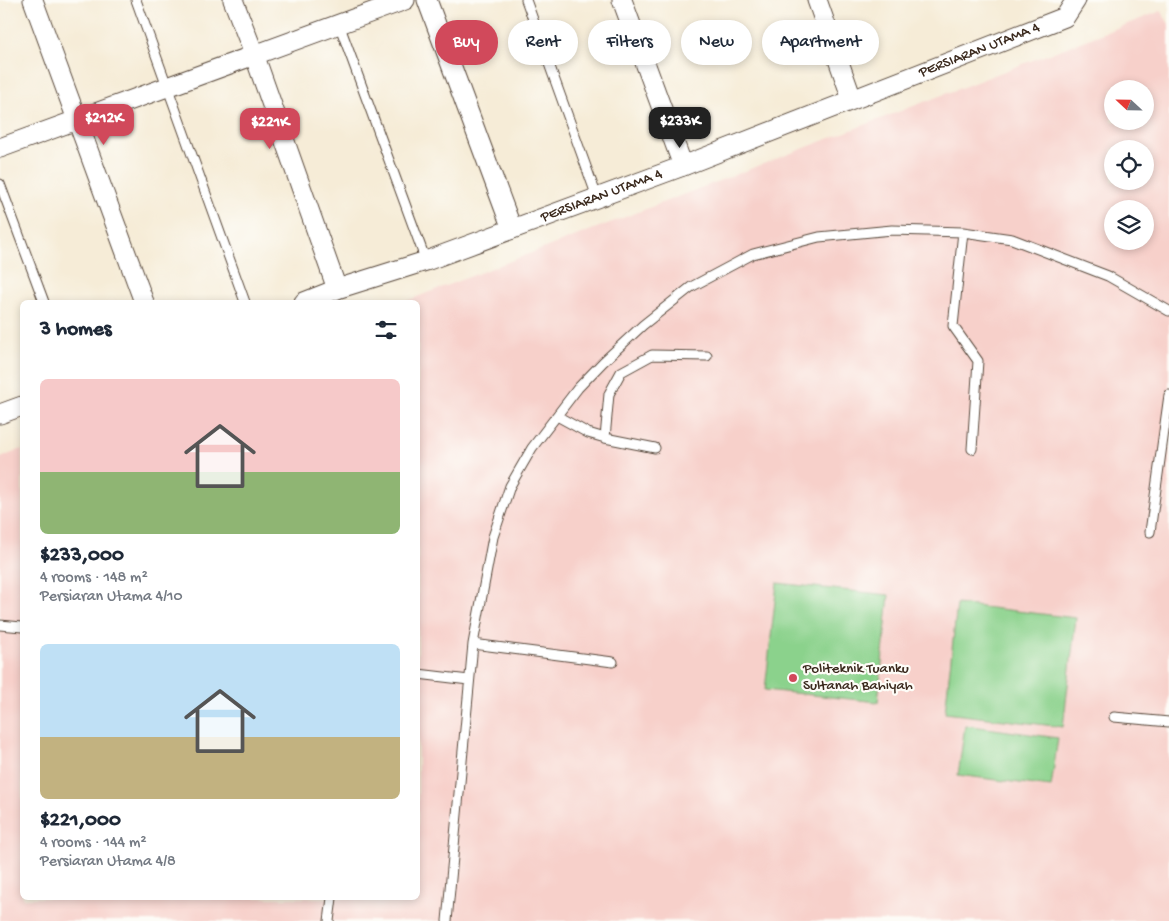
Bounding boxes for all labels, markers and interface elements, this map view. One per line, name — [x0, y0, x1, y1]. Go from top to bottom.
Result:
street label: PERSIARAN UTAMA 4 — [916, 19, 1043, 82]
chip: Buy — [435, 20, 498, 65]
chip: Rent — [508, 20, 578, 65]
chip: Filters — [588, 20, 671, 65]
chip: New — [681, 20, 752, 65]
chip: Apartment — [762, 20, 879, 65]
north arrow — [1104, 80, 1154, 130]
map controls — [1104, 80, 1154, 250]
pin: $212K — [69, 104, 139, 146]
pin: $233K — [645, 106, 715, 149]
pin: $221K — [235, 108, 305, 150]
text: $212K — [85, 110, 123, 129]
text: $233K — [660, 113, 700, 132]
text: $221K — [251, 114, 289, 133]
button: locate — [1104, 140, 1154, 190]
street label: PERSIARAN UTAMA 4 — [537, 165, 665, 227]
button: layers — [1104, 200, 1154, 250]
icon: filters — [372, 316, 400, 344]
text: 3 homes — [40, 318, 112, 343]
icon: home — [175, 411, 265, 501]
text: $233,000 — [40, 544, 124, 569]
text: 4 rooms · 148 m² — [40, 569, 148, 588]
text: Persiaran Utama 4/10 — [40, 588, 183, 607]
place label: Politeknik Tuanku Sultanah Bahiyah — [802, 660, 913, 695]
marker: Politeknik Tuanku Sultanah Bahiyah — [787, 672, 799, 684]
icon: home — [175, 676, 265, 766]
text: $221,000 — [40, 809, 121, 834]
text: 4 rooms · 144 m² — [40, 834, 147, 853]
text: Persiaran Utama 4/8 — [40, 853, 176, 872]

